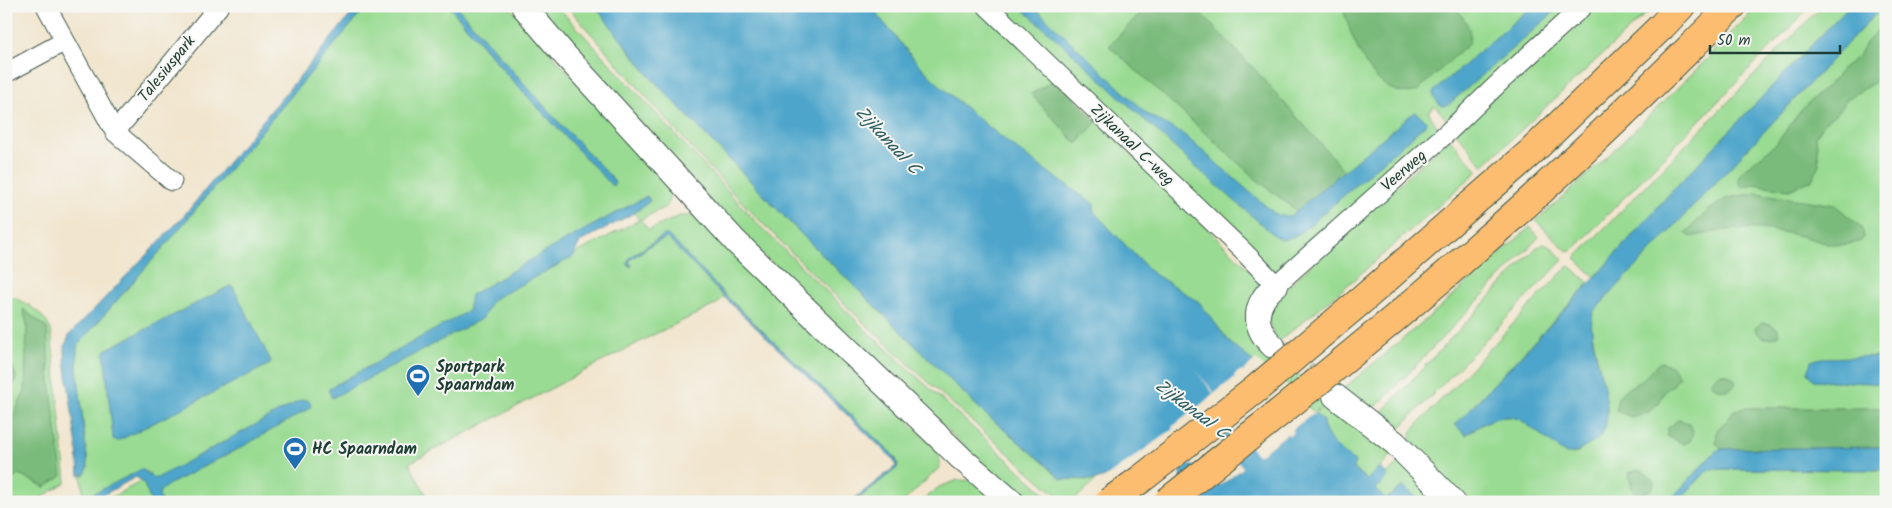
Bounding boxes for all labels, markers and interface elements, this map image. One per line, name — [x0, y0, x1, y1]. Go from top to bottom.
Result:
scale bar — [1710, 22, 1840, 54]
text: 50 m — [1717, 29, 1751, 53]
street label: Talesiuspark — [132, 30, 202, 108]
street label: Zijkanaal C-weg — [1084, 98, 1180, 192]
water label: Zijkanaal C — [847, 100, 928, 184]
street label: Veerweg — [1376, 144, 1432, 198]
place label: Sportpark Spaarndam — [436, 355, 514, 398]
sports icon: Sportpark Spaarndam — [405, 363, 431, 397]
water label: Zijkanaal C — [1148, 373, 1236, 449]
sports icon: HC Spaarndam — [282, 436, 308, 470]
place label: HC Spaarndam — [312, 437, 417, 462]

